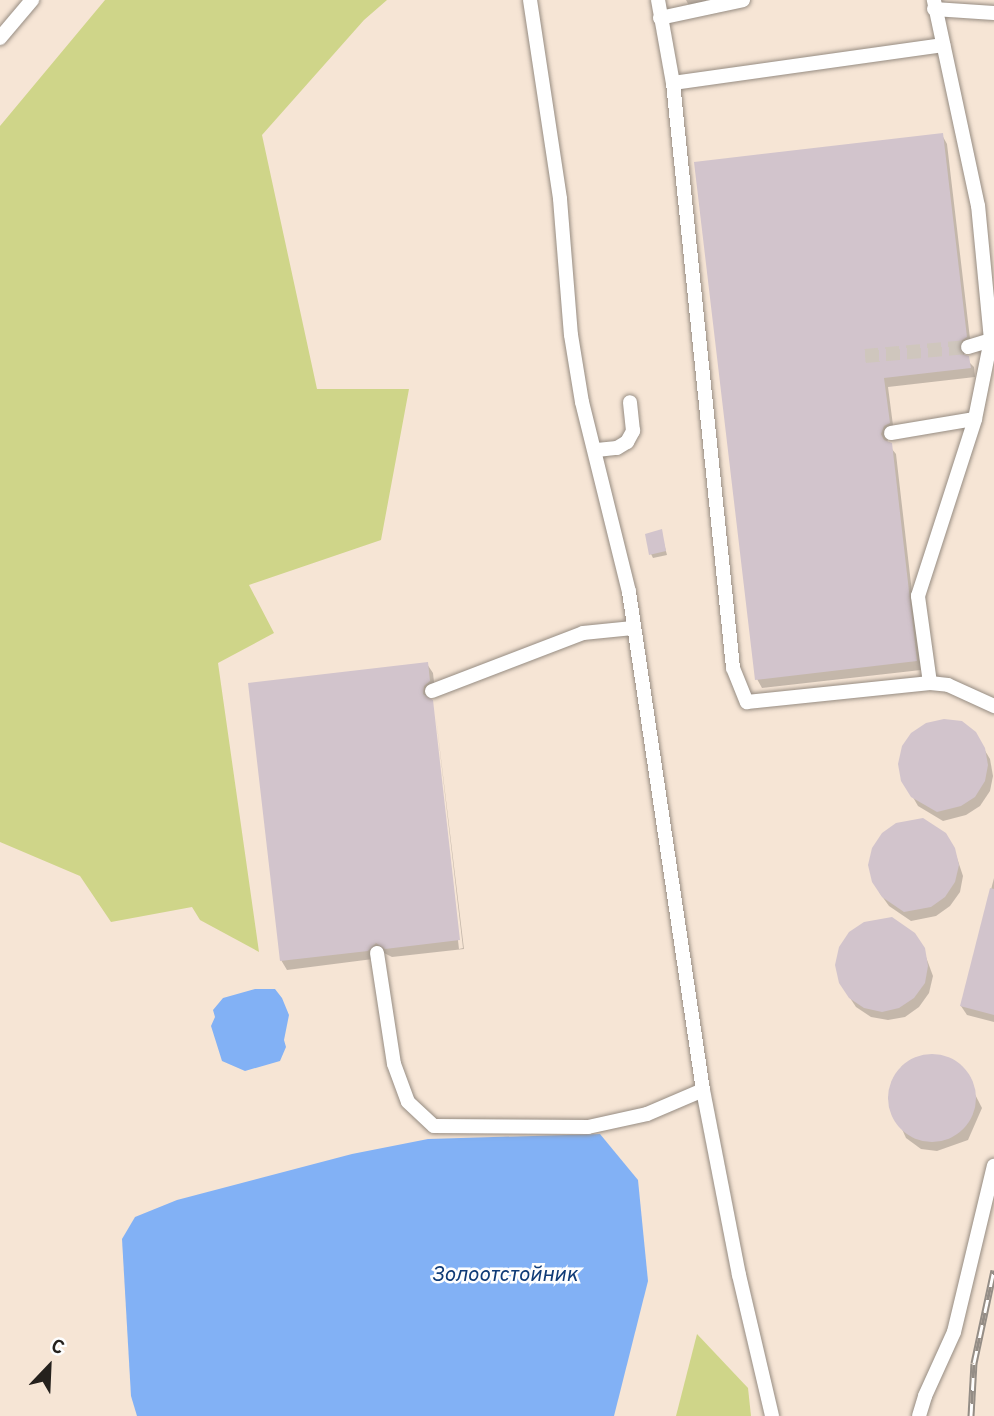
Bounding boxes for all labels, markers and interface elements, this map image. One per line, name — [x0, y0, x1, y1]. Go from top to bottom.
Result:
water label: Золоотстойник — [432, 1263, 578, 1289]
north arrow — [14, 1332, 84, 1402]
text: С — [47, 1334, 67, 1361]

